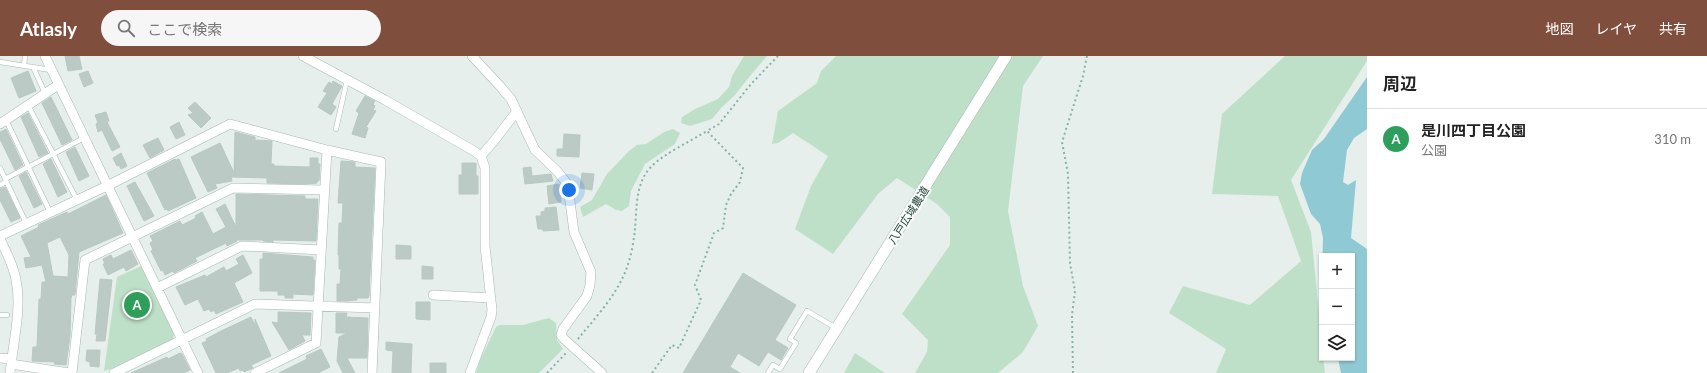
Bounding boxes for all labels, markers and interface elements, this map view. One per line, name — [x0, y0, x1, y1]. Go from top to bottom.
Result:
search box — [101, 10, 381, 46]
text: Atlasly — [20, 17, 77, 40]
icon: search — [115, 17, 137, 39]
text: ここで検索 — [147, 20, 222, 38]
text: 地図 — [1545, 20, 1573, 37]
text: レイヤ — [1595, 20, 1637, 37]
text: 共有 — [1659, 20, 1687, 37]
text: 周辺 — [1383, 73, 1417, 94]
text: 是川四丁目公園 — [1421, 121, 1526, 139]
text: A — [1391, 131, 1401, 147]
text: 310 m — [1654, 131, 1691, 147]
text: 公園 — [1421, 142, 1447, 158]
your location — [559, 180, 579, 200]
street label: 八戸広域農道 — [885, 184, 931, 246]
map controls — [1319, 253, 1355, 361]
button: + — [1319, 253, 1355, 289]
button: − — [1319, 289, 1355, 325]
pin: A — [124, 290, 150, 320]
button: layers — [1319, 325, 1355, 361]

